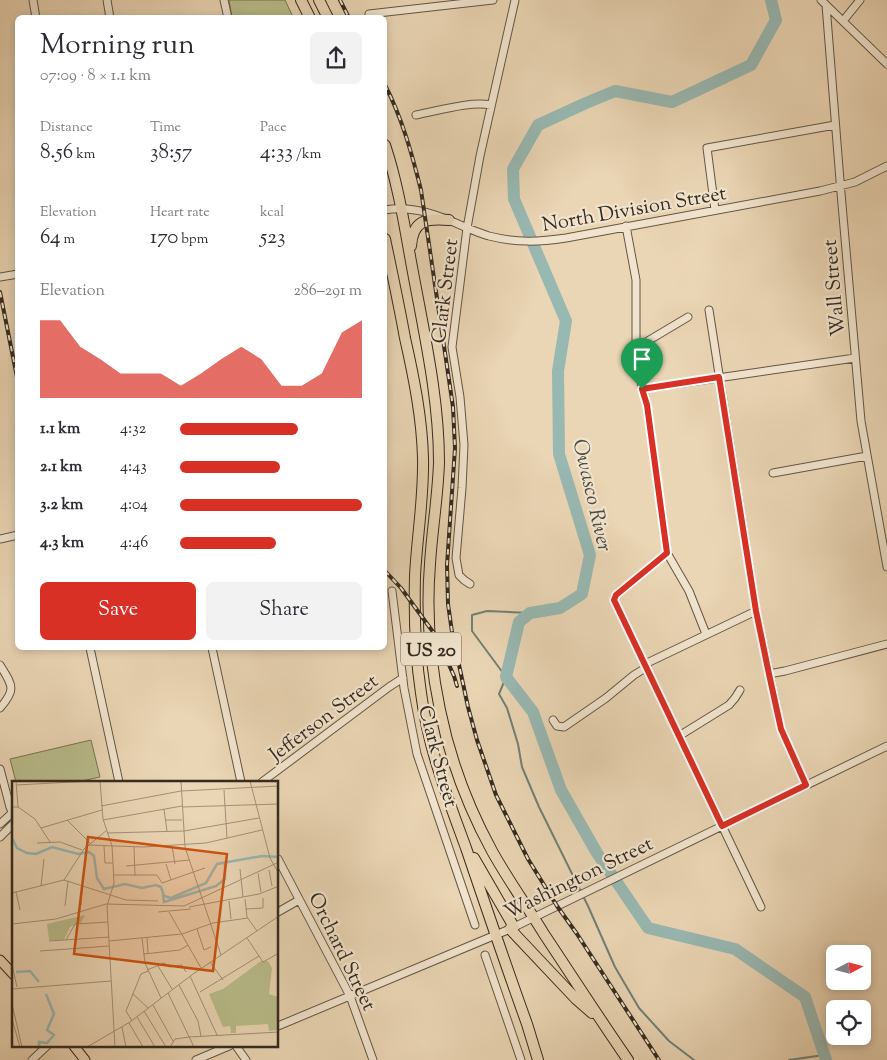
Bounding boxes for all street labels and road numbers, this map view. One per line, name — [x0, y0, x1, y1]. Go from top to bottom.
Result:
street label: North Division Street — [540, 180, 729, 241]
street label: Clark Street — [426, 237, 467, 345]
street label: Wall Street — [817, 238, 854, 338]
road number: US 20 — [401, 633, 461, 666]
street label: Jefferson Street — [263, 668, 385, 770]
street label: Clark Street — [409, 702, 464, 811]
street label: Washington Street — [500, 831, 659, 928]
street label: Orchard Street — [299, 888, 382, 1017]

